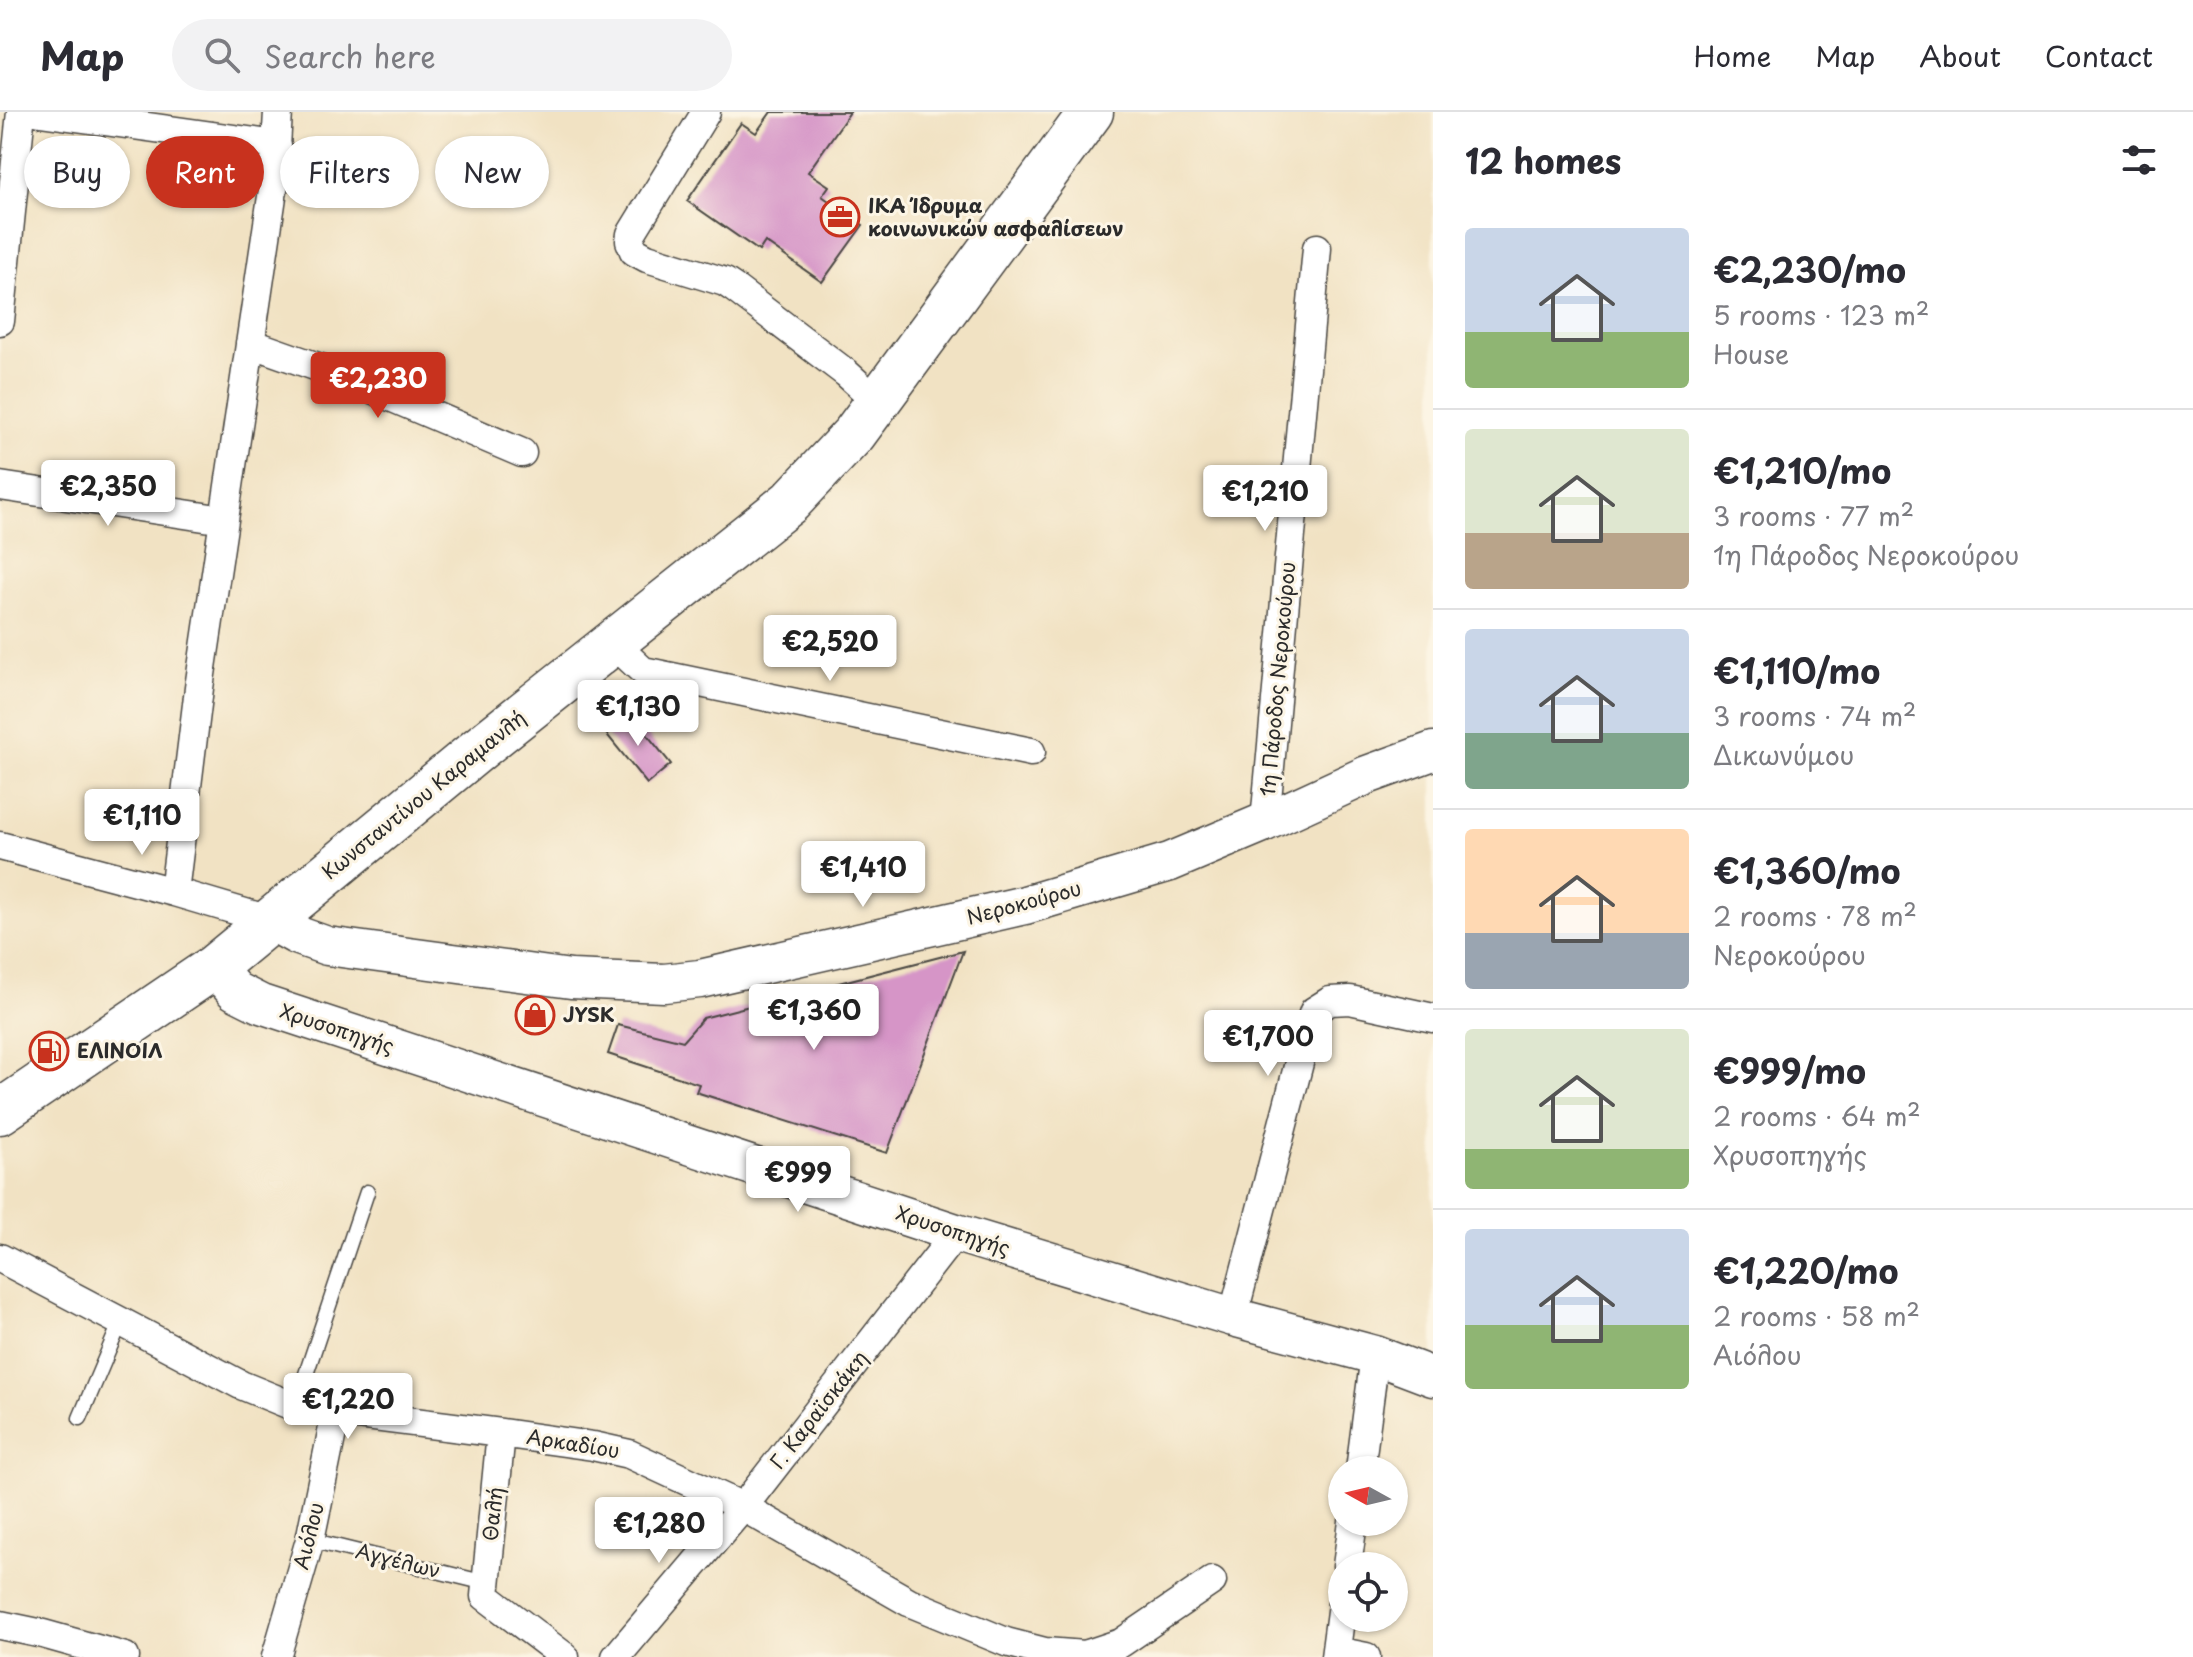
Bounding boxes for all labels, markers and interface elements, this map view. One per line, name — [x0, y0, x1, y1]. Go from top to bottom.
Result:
search box — [172, 19, 732, 91]
text: Map — [40, 27, 124, 84]
icon: search — [200, 33, 244, 77]
text: Search here — [264, 33, 436, 78]
text: Home — [1693, 34, 1771, 77]
text: Map — [1815, 34, 1875, 77]
text: About — [1919, 34, 2001, 77]
text: Contact — [2045, 34, 2153, 77]
text: 12 homes — [1465, 134, 1621, 186]
chip: Buy — [24, 136, 130, 208]
chip: Rent — [146, 136, 264, 208]
chip: Filters — [280, 136, 419, 208]
chip: New — [435, 136, 549, 208]
icon: filters — [2117, 138, 2161, 182]
place label: ΙΚΑ Ίδρυμα κοινωνικών ασφαλίσεων — [868, 190, 1124, 243]
office icon: ΙΚΑ Ίδρυμα κοινωνικών ασφαλίσεων — [819, 196, 861, 238]
text: €2,230/mo — [1713, 243, 1906, 295]
icon: home — [1529, 260, 1625, 356]
text: 5 rooms · 123 m² — [1713, 295, 1929, 334]
text: House — [1713, 334, 1789, 373]
pin: €2,230 — [313, 352, 443, 420]
text: €2,230 — [329, 358, 427, 397]
text: €1,210/mo — [1713, 444, 1891, 496]
pin: €2,350 — [43, 460, 173, 528]
icon: home — [1529, 461, 1625, 557]
pin: €1,210 — [1200, 465, 1330, 533]
text: €2,350 — [59, 466, 157, 505]
text: €1,210 — [1221, 471, 1309, 510]
text: 3 rooms · 77 m² — [1713, 496, 1914, 535]
text: 1η Πάροδος Νεροκούρου — [1713, 535, 2019, 574]
street label: 1η Πάροδος Νεροκούρου — [1252, 560, 1302, 798]
pin: €2,520 — [765, 615, 895, 683]
text: €2,520 — [782, 621, 878, 660]
text: €1,110/mo — [1713, 644, 1880, 696]
icon: home — [1529, 661, 1625, 757]
pin: €1,130 — [573, 680, 703, 748]
text: €1,130 — [596, 686, 680, 725]
text: 3 rooms · 74 m² — [1713, 696, 1917, 735]
street label: Κωνσταντίνου Καραμανλή — [315, 703, 532, 886]
text: Δικωνύμου — [1713, 735, 1854, 774]
pin: €1,110 — [77, 789, 207, 857]
text: €1,110 — [102, 795, 182, 834]
pin: €1,410 — [798, 841, 928, 909]
text: €1,360/mo — [1713, 844, 1900, 896]
text: €1,410 — [819, 847, 907, 886]
icon: home — [1529, 861, 1625, 957]
street label: Νεροκούρου — [963, 872, 1084, 932]
text: 2 rooms · 78 m² — [1713, 896, 1917, 935]
text: Νεροκούρου — [1713, 935, 1866, 974]
pin: €1,360 — [749, 984, 879, 1052]
text: €1,360 — [767, 990, 861, 1029]
shop icon: JYSK — [514, 994, 556, 1036]
street label: Χρυσοπηγής — [276, 995, 398, 1061]
place label: JYSK — [563, 999, 615, 1029]
pin: €1,700 — [1203, 1010, 1333, 1078]
text: €1,700 — [1222, 1016, 1314, 1055]
fuel station icon: ΕΛΙΝΟΙΛ — [28, 1030, 70, 1072]
place label: ΕΛΙΝΟΙΛ — [77, 1035, 163, 1065]
text: €999/mo — [1713, 1044, 1866, 1096]
icon: home — [1529, 1061, 1625, 1157]
text: 2 rooms · 64 m² — [1713, 1096, 1921, 1135]
text: Χρυσοπηγής — [1713, 1135, 1867, 1174]
pin: €999 — [751, 1146, 845, 1214]
text: €999 — [764, 1152, 832, 1191]
street label: Χρυσοπηγής — [892, 1197, 1014, 1263]
text: €1,220/mo — [1713, 1244, 1898, 1296]
icon: home — [1529, 1261, 1625, 1357]
text: 2 rooms · 58 m² — [1713, 1296, 1920, 1335]
text: Αιόλου — [1713, 1335, 1802, 1374]
street label: Γ. Καραϊσκάκη — [762, 1344, 874, 1475]
pin: €1,220 — [283, 1373, 413, 1441]
text: €1,220 — [302, 1379, 394, 1418]
street label: Αρκαδίου — [525, 1421, 622, 1465]
north arrow — [1328, 1456, 1408, 1536]
map controls — [1328, 1456, 1408, 1632]
street label: Θαλή — [474, 1485, 510, 1542]
pin: €1,280 — [594, 1497, 724, 1565]
street label: Αιόλου — [285, 1499, 331, 1572]
text: €1,280 — [613, 1503, 705, 1542]
street label: Αγγέλων — [353, 1535, 444, 1585]
button: locate — [1328, 1552, 1408, 1632]

